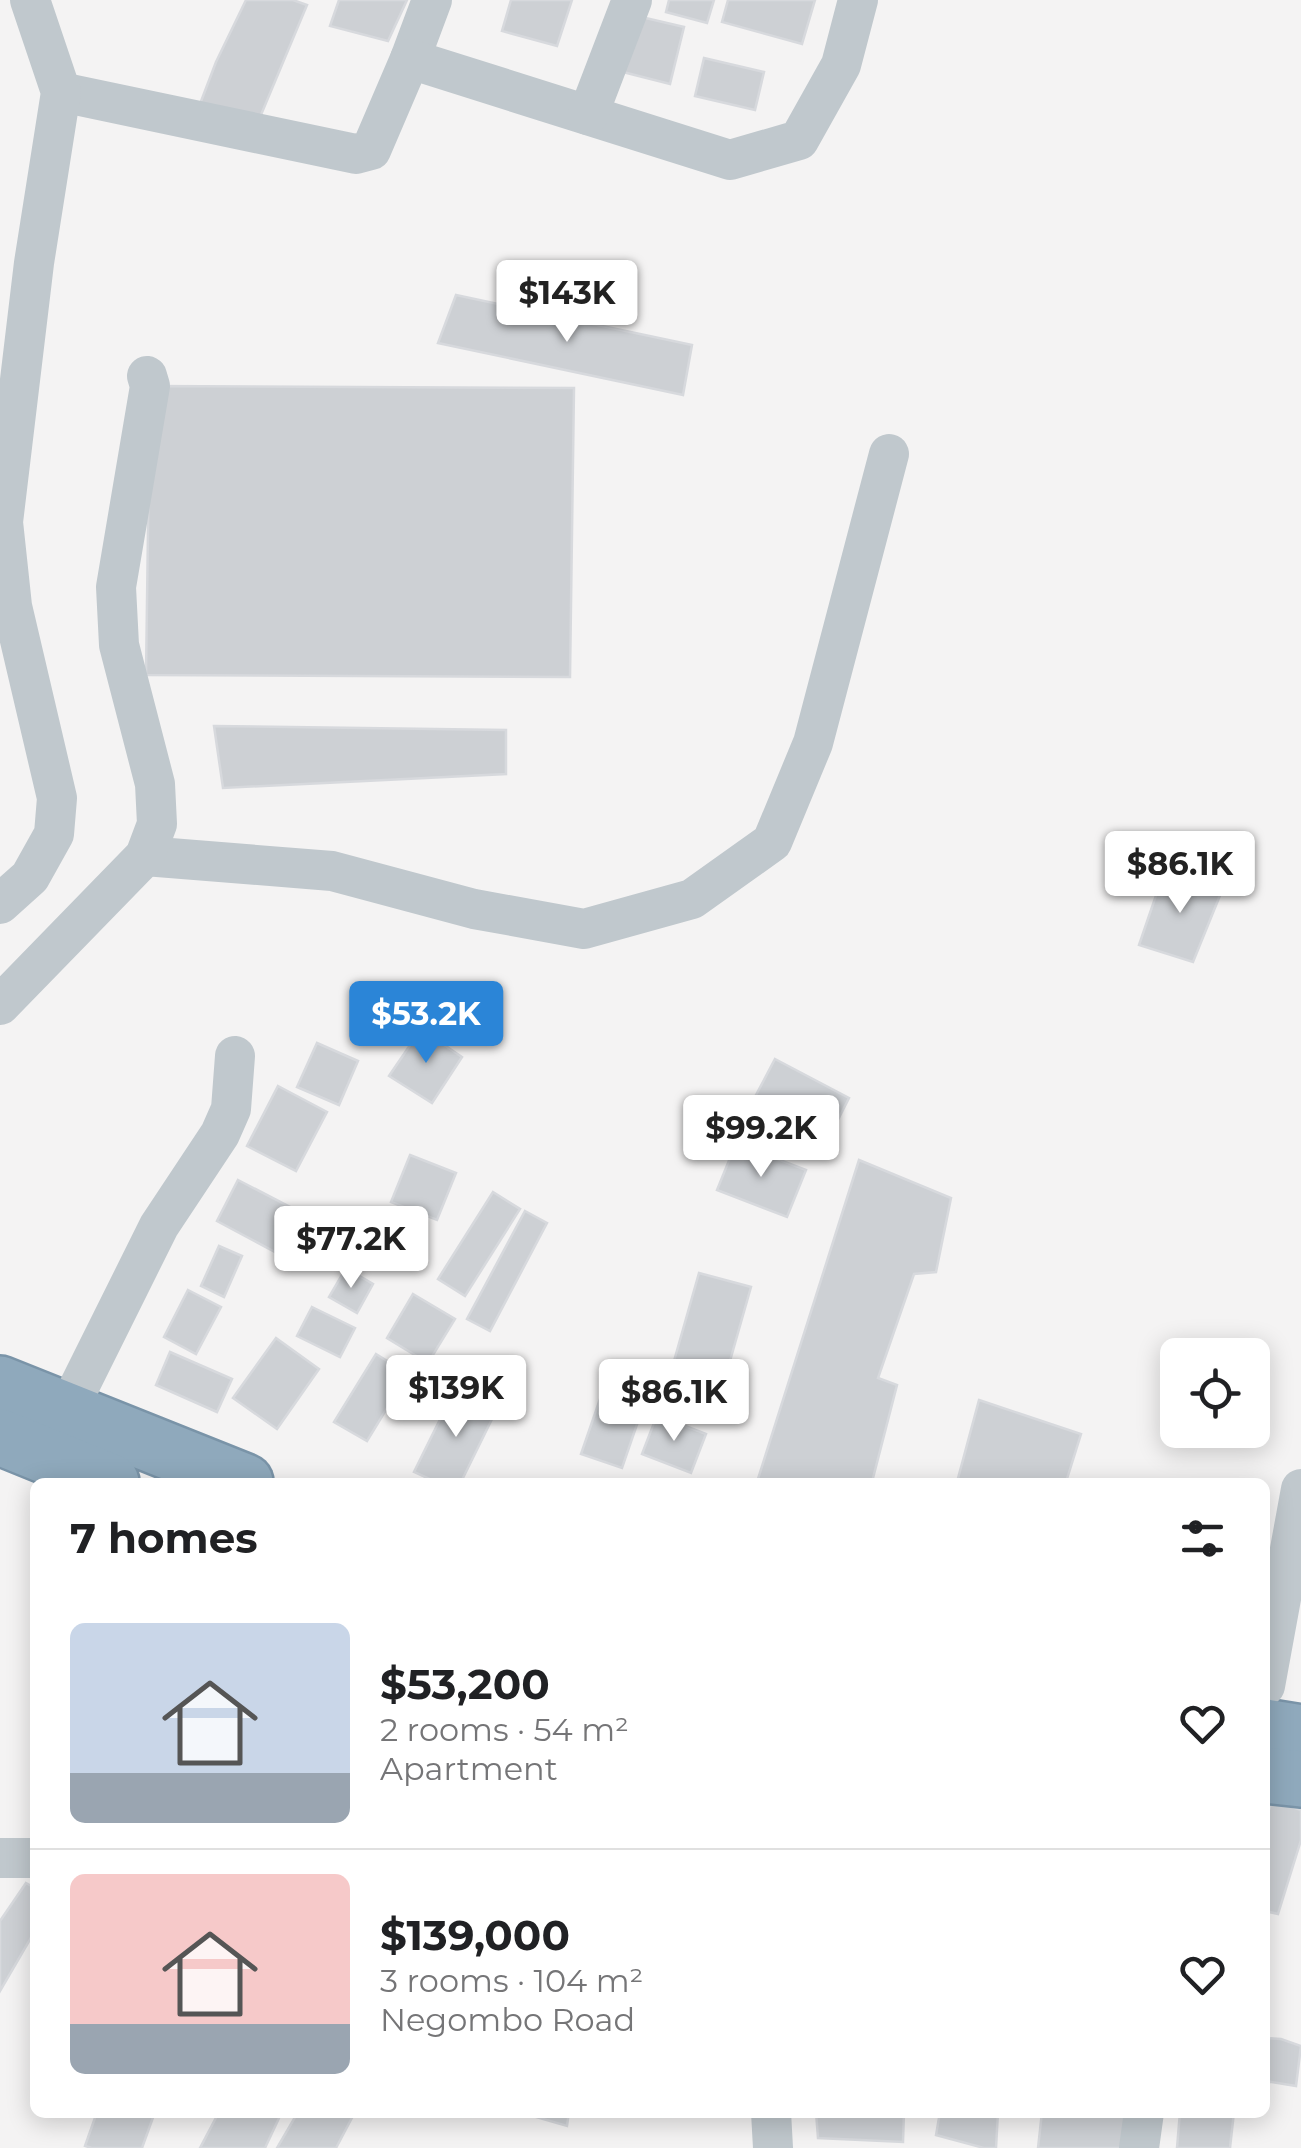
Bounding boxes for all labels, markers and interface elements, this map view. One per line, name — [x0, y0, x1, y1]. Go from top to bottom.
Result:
pin: $143K — [497, 260, 637, 345]
text: $143K — [518, 273, 616, 312]
pin: $86.1K — [1099, 831, 1261, 916]
text: $86.1K — [1127, 844, 1233, 883]
pin: $53.2K — [345, 981, 507, 1066]
text: $53.2K — [371, 994, 481, 1033]
pin: $99.2K — [680, 1095, 842, 1180]
text: $99.2K — [705, 1108, 817, 1147]
pin: $77.2K — [270, 1206, 432, 1291]
text: $77.2K — [296, 1219, 406, 1258]
map controls — [1160, 1338, 1270, 1448]
button: locate — [1160, 1338, 1270, 1448]
pin: $139K — [386, 1355, 526, 1440]
pin: $86.1K — [593, 1359, 755, 1444]
text: $139K — [408, 1368, 504, 1407]
text: $86.1K — [621, 1372, 727, 1411]
icon: filters — [1175, 1511, 1230, 1566]
text: 7 homes — [70, 1512, 258, 1564]
text: $53,200 — [380, 1658, 550, 1710]
icon: home — [150, 1663, 270, 1783]
icon: heart — [1175, 1696, 1230, 1751]
text: 2 rooms · 54 m² — [380, 1710, 629, 1749]
text: Apartment — [380, 1749, 558, 1788]
text: $139,000 — [380, 1909, 570, 1961]
icon: home — [150, 1914, 270, 2034]
icon: heart — [1175, 1947, 1230, 2002]
text: 3 rooms · 104 m² — [380, 1961, 643, 2000]
text: Negombo Road — [380, 2000, 635, 2039]

